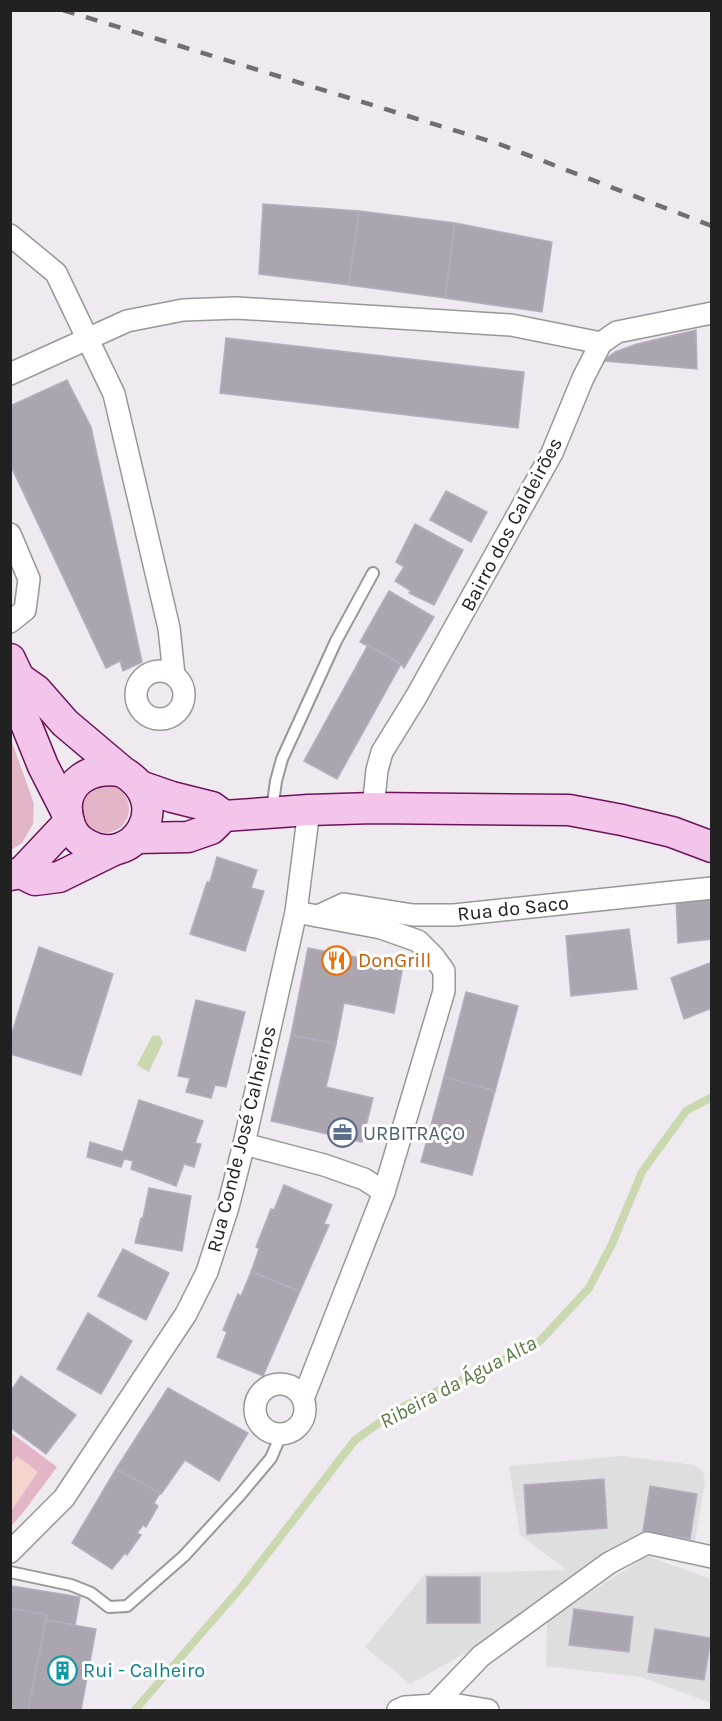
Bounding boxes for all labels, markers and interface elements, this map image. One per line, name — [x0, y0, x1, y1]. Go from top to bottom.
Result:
street label: Bairro dos Caldeirões — [456, 433, 567, 615]
street label: Rua do Saco — [456, 891, 570, 926]
restaurant icon: DonGrill — [321, 944, 353, 976]
place label: DonGrill — [358, 949, 431, 972]
street label: Rua Conde José Calheiros — [202, 1023, 281, 1255]
office icon: URBITRAÇO — [326, 1117, 358, 1149]
place label: URBITRAÇO — [363, 1122, 465, 1145]
water label: Ribeira da Água Alta — [375, 1331, 541, 1433]
building icon: Rui - Calheiro — [46, 1654, 78, 1686]
place label: Rui - Calheiro — [83, 1659, 205, 1682]

